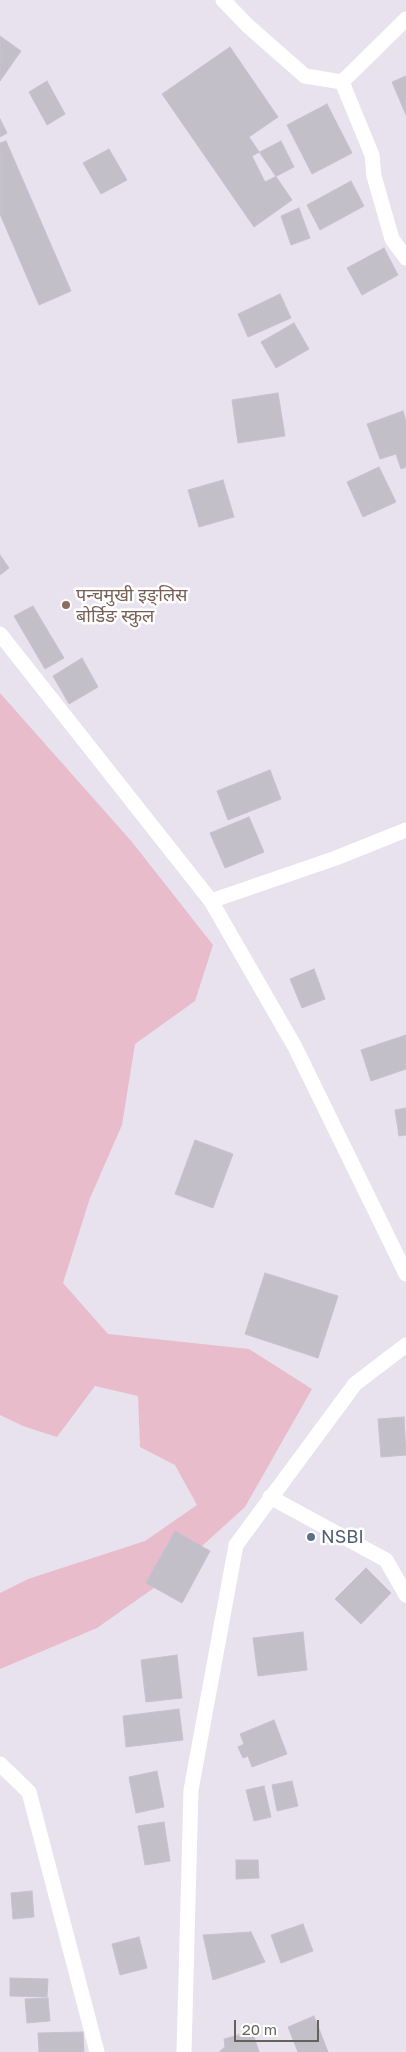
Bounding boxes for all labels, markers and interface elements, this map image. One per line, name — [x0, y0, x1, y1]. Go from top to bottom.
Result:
place label: पन्चमुखी इङ्लिस बोर्डिङ स्कुल — [76, 584, 187, 626]
marker: पन्चमुखी इङ्लिस बोर्डिङ स्कुल — [60, 599, 72, 611]
place label: NSBI — [321, 1526, 364, 1548]
marker: NSBI — [305, 1531, 317, 1543]
scale bar — [236, 2010, 321, 2042]
text: 20 m — [242, 2020, 277, 2038]

